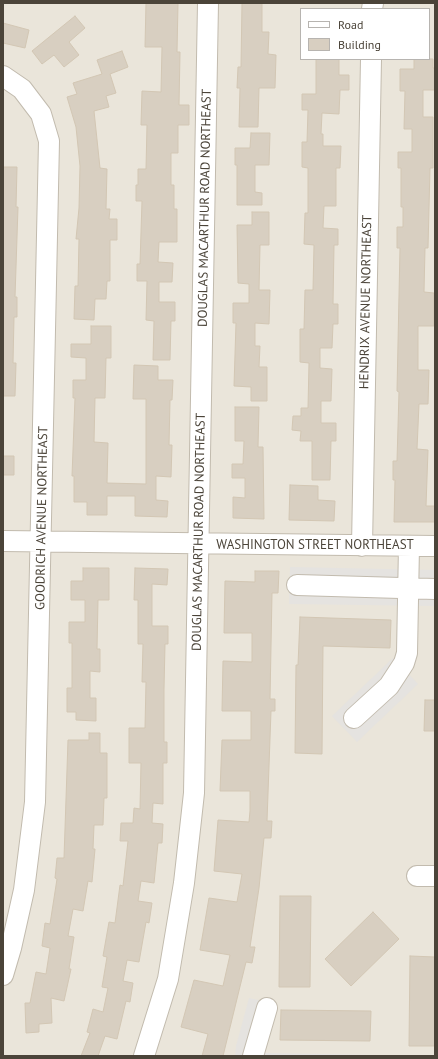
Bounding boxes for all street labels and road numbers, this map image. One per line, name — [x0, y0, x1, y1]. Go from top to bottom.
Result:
street label: DOUGLAS MACARTHUR ROAD NORTHEAST — [195, 89, 215, 327]
street label: HENDRIX AVENUE NORTHEAST — [357, 215, 375, 389]
street label: DOUGLAS MACARTHUR ROAD NORTHEAST — [189, 413, 209, 651]
street label: GOODRICH AVENUE NORTHEAST — [33, 426, 51, 610]
street label: WASHINGTON STREET NORTHEAST — [216, 537, 414, 553]

